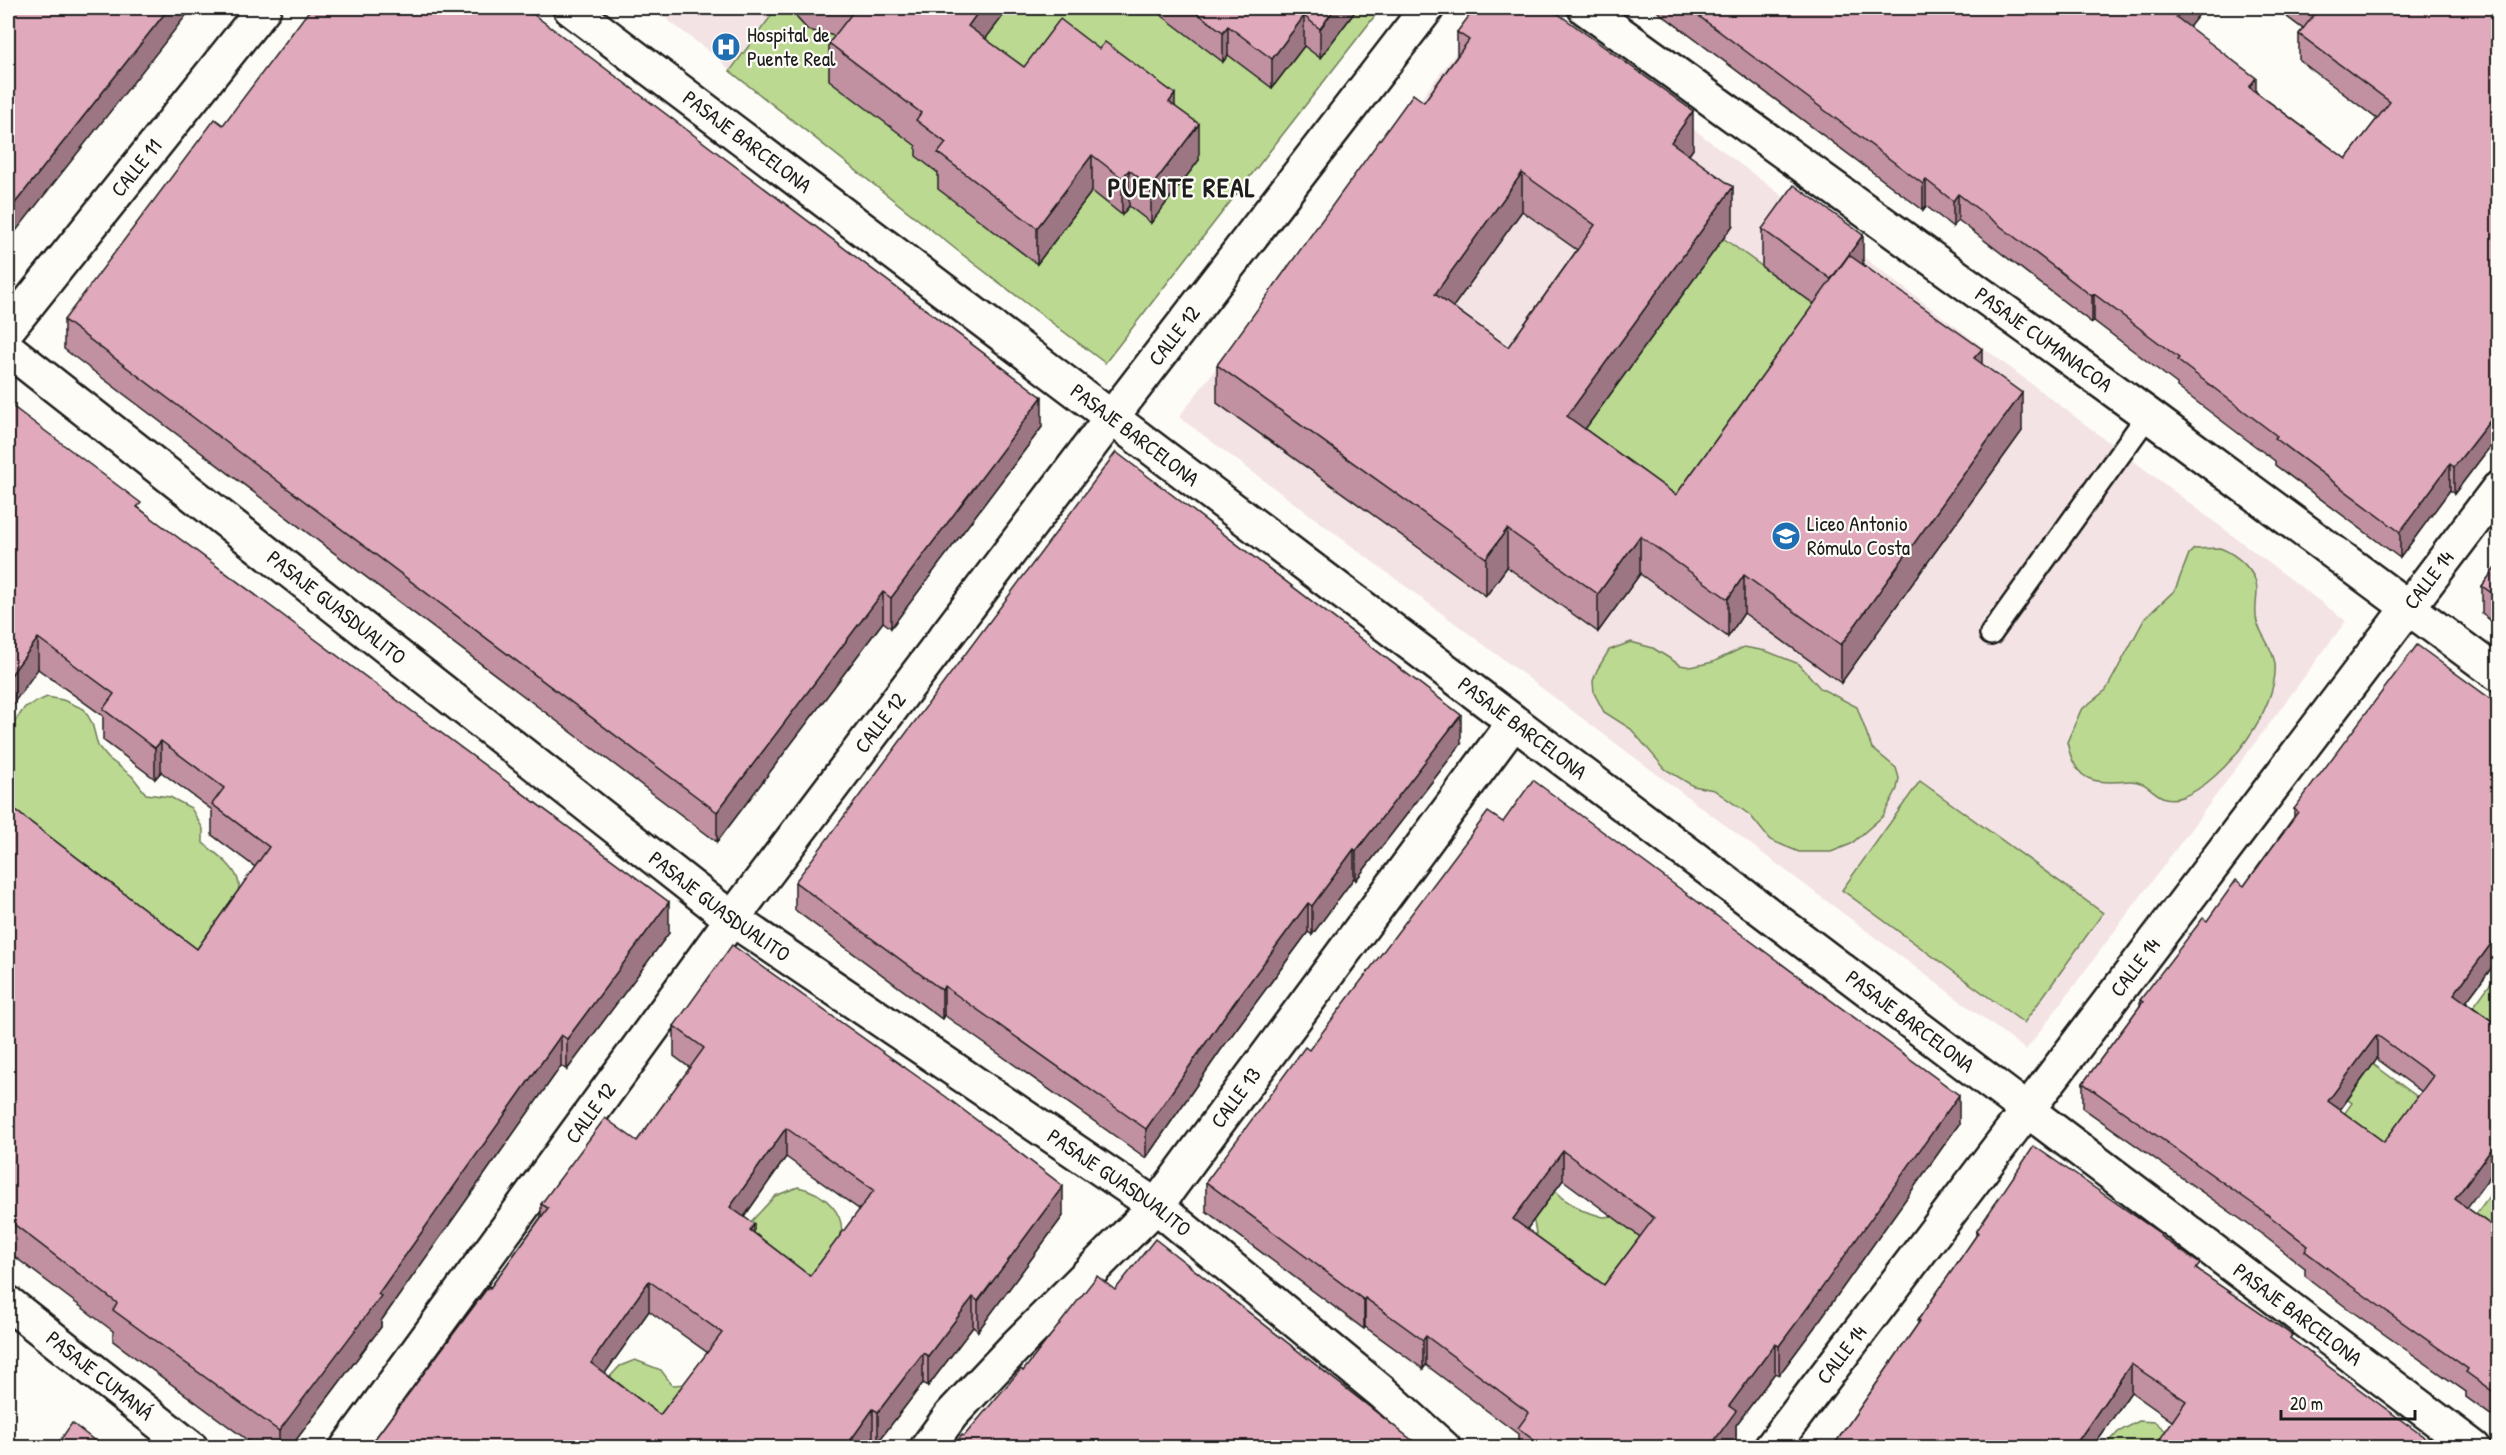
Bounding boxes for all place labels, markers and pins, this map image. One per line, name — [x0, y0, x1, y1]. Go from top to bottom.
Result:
place label: Hospital de Puente Real — [747, 20, 836, 73]
hospital icon: Hospital de Puente Real — [710, 31, 742, 63]
place label: Liceo Antonio Rómulo Costa — [1807, 509, 1910, 562]
school or university icon: Liceo Antonio Rómulo Costa — [1770, 520, 1802, 552]

